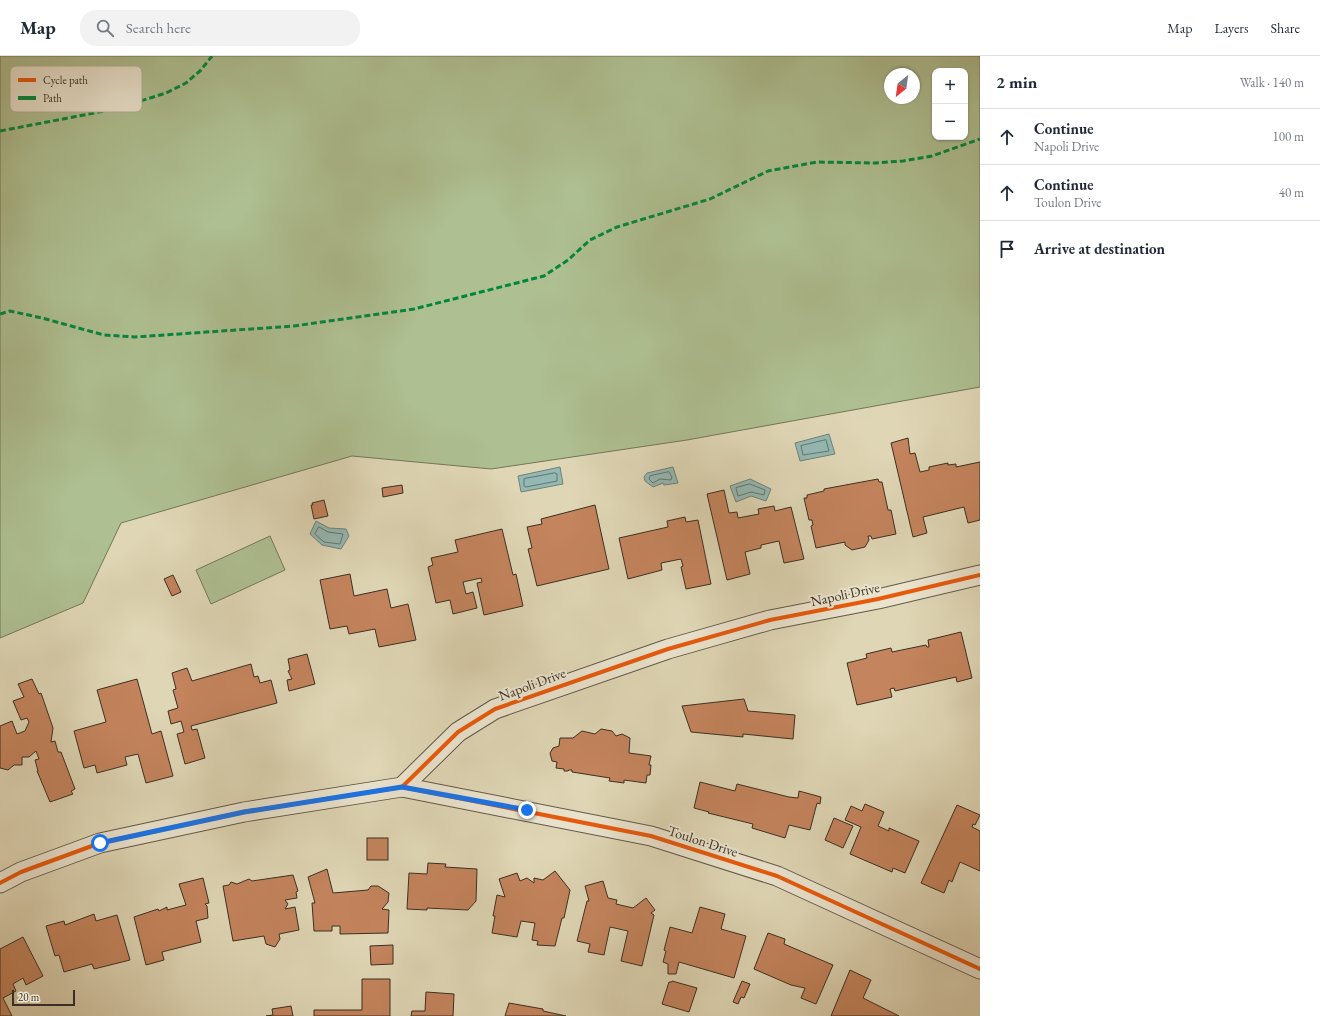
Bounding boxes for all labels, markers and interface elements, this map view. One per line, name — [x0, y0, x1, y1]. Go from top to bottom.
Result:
search box — [80, 10, 360, 46]
text: Map — [20, 15, 56, 40]
icon: search — [94, 17, 116, 39]
text: Search here — [126, 18, 191, 37]
text: Map — [1167, 19, 1192, 37]
text: Layers — [1214, 19, 1249, 37]
text: Share — [1271, 19, 1300, 37]
legend — [10, 66, 142, 112]
north arrow — [884, 68, 920, 104]
map controls — [932, 68, 968, 140]
button: + — [932, 68, 968, 104]
text: 2 min — [996, 71, 1037, 93]
text: Cycle path — [43, 73, 88, 87]
text: Walk · 140 m — [1240, 74, 1304, 91]
text: Path — [43, 91, 62, 105]
button: − — [932, 104, 968, 140]
text: Continue — [1034, 119, 1094, 138]
icon: ahead — [996, 126, 1018, 148]
text: 100 m — [1273, 128, 1304, 145]
text: Napoli Drive — [1034, 138, 1099, 155]
text: Continue — [1034, 175, 1094, 194]
icon: ahead — [996, 182, 1018, 204]
text: 40 m — [1279, 184, 1304, 201]
text: Toulon Drive — [1034, 194, 1101, 211]
icon: arrive — [996, 238, 1018, 260]
text: Arrive at destination — [1034, 239, 1165, 258]
street label: Napoli Drive — [809, 578, 882, 610]
street label: Napoli Drive — [496, 663, 569, 704]
route end — [518, 801, 536, 819]
street label: Toulon Drive — [666, 821, 741, 861]
route start — [91, 834, 109, 852]
scale bar — [12, 988, 75, 1007]
text: 20 m — [18, 990, 39, 1004]

